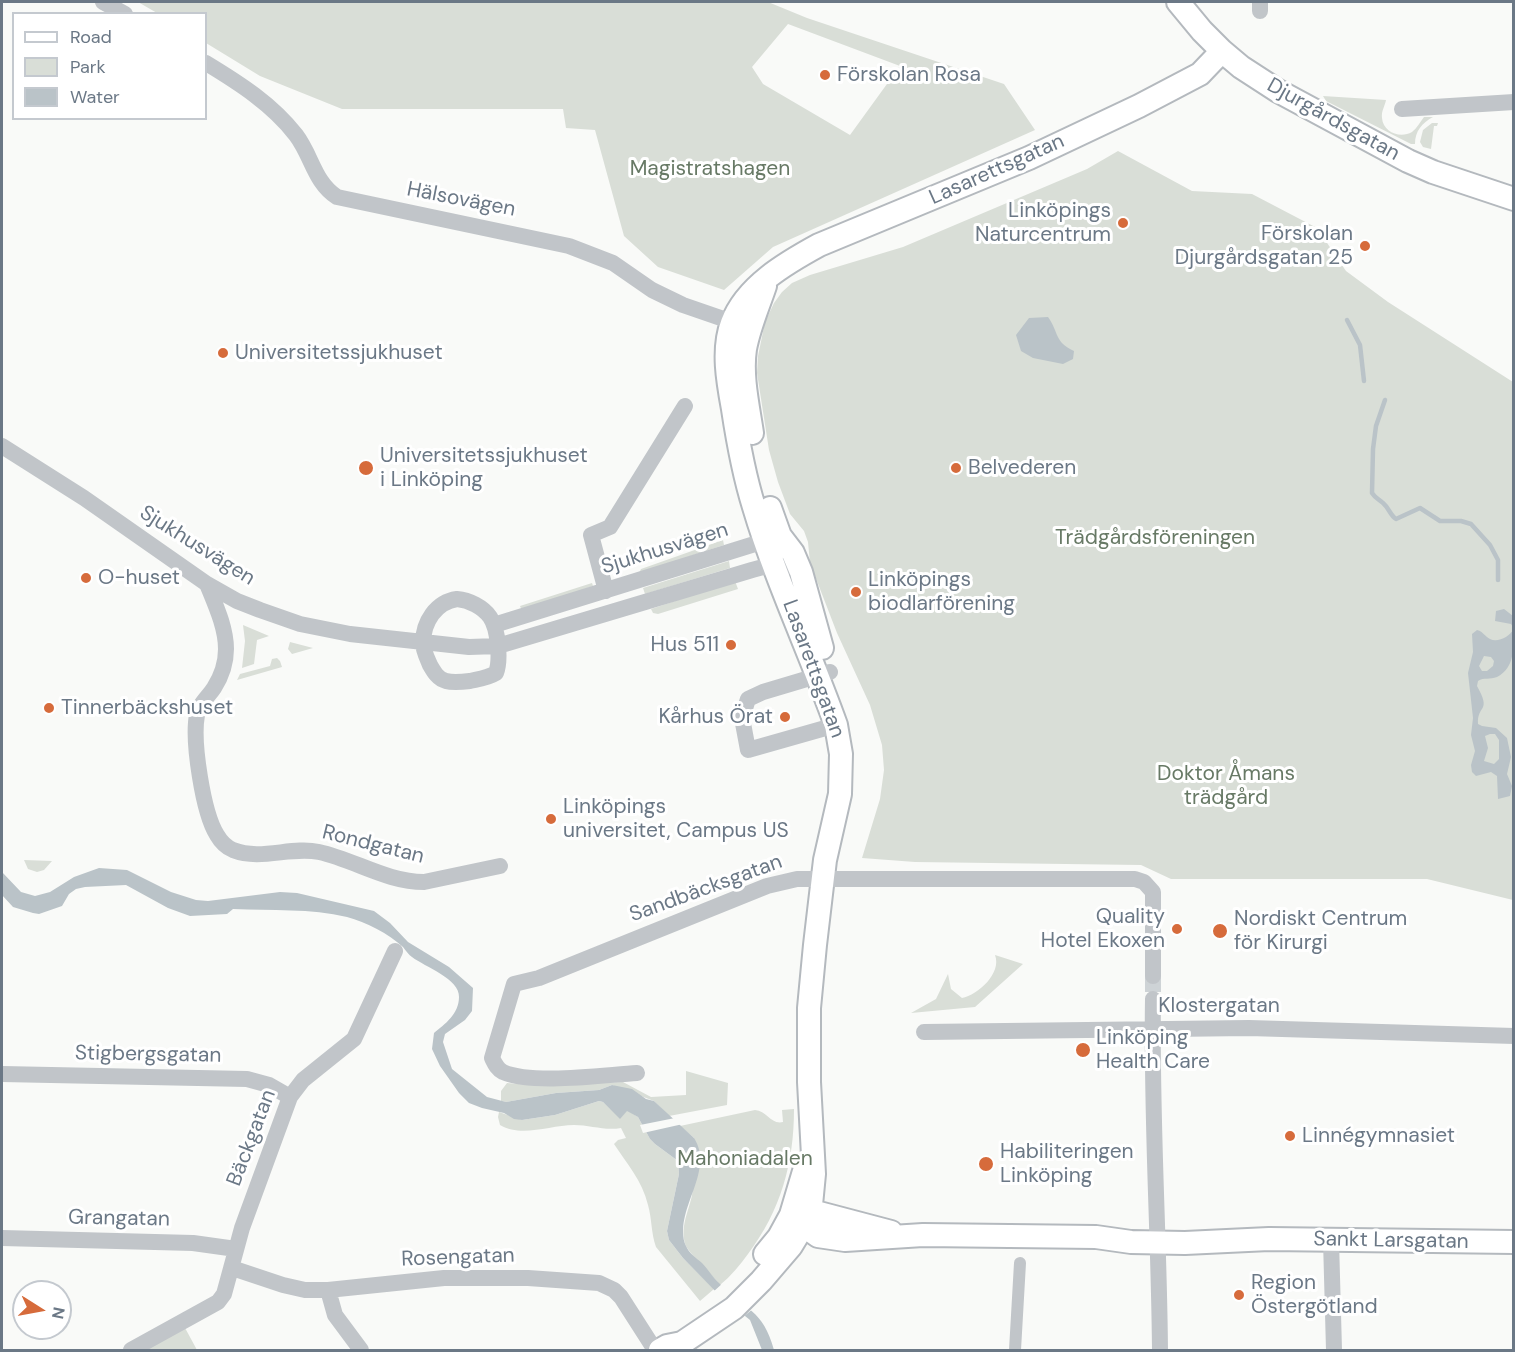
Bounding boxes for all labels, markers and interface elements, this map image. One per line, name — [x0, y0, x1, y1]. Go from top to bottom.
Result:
legend — [12, 12, 207, 120]
text: Road — [70, 25, 112, 49]
text: Park — [70, 55, 106, 79]
place label: Förskolan Rosa — [837, 62, 981, 88]
marker: Förskolan Rosa — [818, 68, 832, 82]
street label: Djurgårdsgatan — [1262, 73, 1404, 167]
text: Water — [70, 85, 120, 109]
street label: Lasarettsgatan — [926, 129, 1068, 211]
park label: Magistratshagen — [630, 156, 790, 182]
street label: Hälsovägen — [405, 177, 517, 223]
place label: Linköpings Naturcentrum — [975, 198, 1111, 248]
marker: Linköpings Naturcentrum — [1116, 216, 1130, 230]
place label: Förskolan Djurgårdsgatan 25 — [1175, 221, 1353, 271]
marker: Förskolan Djurgårdsgatan 25 — [1358, 239, 1372, 253]
place label: Universitetssjukhuset — [235, 340, 443, 366]
marker: Universitetssjukhuset — [216, 346, 230, 360]
place label: Universitetssjukhuset i Linköping — [380, 443, 588, 493]
place label: Belvederen — [968, 455, 1076, 481]
marker: Universitetssjukhuset i Linköping — [357, 459, 375, 477]
marker: Belvederen — [949, 461, 963, 475]
street label: Sjukhusvägen — [135, 501, 259, 591]
street label: Sjukhusvägen — [599, 518, 731, 580]
park label: Trädgårdsföreningen — [1055, 525, 1255, 551]
place label: O-huset — [98, 565, 180, 591]
place label: Linköpings biodlarförening — [868, 567, 1015, 617]
marker: O-huset — [79, 571, 93, 585]
marker: Linköpings biodlarförening — [849, 585, 863, 599]
street label: Lasarettsgatan — [776, 597, 850, 741]
place label: Hus 511 — [651, 632, 719, 658]
marker: Hus 511 — [724, 638, 738, 652]
place label: Tinnerbäckshuset — [61, 695, 233, 721]
marker: Tinnerbäckshuset — [42, 701, 56, 715]
place label: Kårhus Örat — [658, 704, 773, 730]
marker: Kårhus Örat — [778, 710, 792, 724]
park label: Doktor Åmans trädgård — [1157, 761, 1295, 811]
place label: Linköpings universitet, Campus US — [563, 794, 789, 844]
marker: Linköpings universitet, Campus US — [544, 812, 558, 826]
street label: Rondgatan — [319, 820, 427, 870]
street label: Sandbäcksgatan — [626, 850, 786, 928]
place label: Quality Hotel Ekoxen — [1041, 904, 1165, 954]
place label: Nordiskt Centrum för Kirurgi — [1234, 906, 1407, 956]
marker: Quality Hotel Ekoxen — [1170, 922, 1184, 936]
marker: Nordiskt Centrum för Kirurgi — [1211, 922, 1229, 940]
street label: Klostergatan — [1158, 993, 1280, 1019]
place label: Linköping Health Care — [1096, 1025, 1210, 1075]
street label: Stigbergsgatan — [75, 1041, 221, 1069]
marker: Linköping Health Care — [1074, 1041, 1092, 1059]
street label: Bäckgatan — [222, 1086, 282, 1190]
place label: Linnégymnasiet — [1302, 1123, 1455, 1149]
marker: Linnégymnasiet — [1283, 1129, 1297, 1143]
place label: Habiliteringen Linköping — [1000, 1139, 1134, 1189]
park label: Mahoniadalen — [677, 1146, 813, 1172]
marker: Habiliteringen Linköping — [977, 1155, 995, 1173]
street label: Grangatan — [68, 1206, 170, 1232]
street label: Sankt Larsgatan — [1313, 1227, 1469, 1255]
street label: Rosengatan — [401, 1243, 515, 1273]
place label: Region Östergötland — [1251, 1270, 1378, 1320]
north arrow — [12, 1280, 72, 1340]
marker: Region Östergötland — [1232, 1288, 1246, 1302]
text: N — [47, 1305, 70, 1321]

